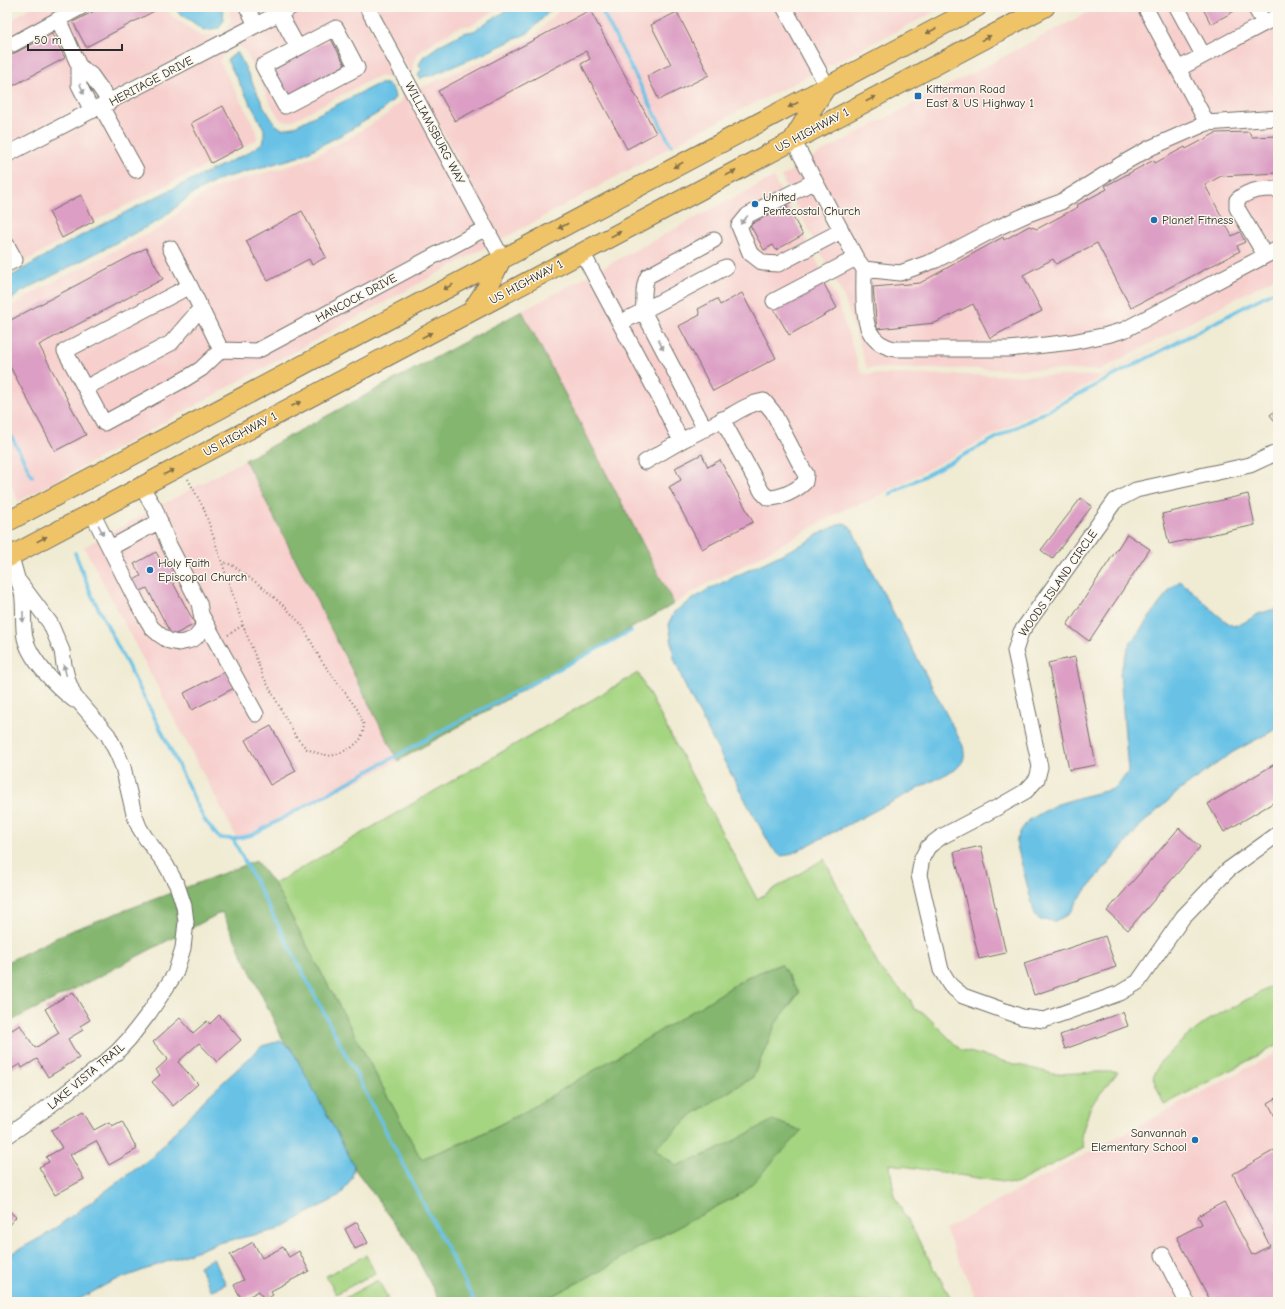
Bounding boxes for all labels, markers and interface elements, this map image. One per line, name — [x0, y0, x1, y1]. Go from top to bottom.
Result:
scale bar — [28, 26, 122, 52]
one-way arrow — [925, 28, 937, 34]
text: 50 m — [34, 33, 62, 47]
one-way arrow — [980, 35, 991, 42]
street label: HERITAGE DRIVE — [107, 53, 195, 109]
street label: WILLIAMSBURG WAY — [402, 79, 468, 187]
place label: Kitterman Road East & US Highway 1 — [926, 82, 1034, 110]
one-way arrow — [79, 84, 85, 95]
marker: Kitterman Road East & US Highway 1 — [913, 91, 923, 101]
one-way arrow — [865, 96, 877, 103]
one-way arrow — [787, 101, 799, 108]
street label: US HIGHWAY 1 — [773, 105, 851, 155]
one-way arrow — [672, 162, 684, 169]
one-way arrow — [725, 170, 737, 177]
place label: United Pentecostal Church — [763, 190, 860, 218]
marker: United Pentecostal Church — [750, 199, 760, 209]
place label: Planet Fitness — [1162, 213, 1233, 227]
one-way arrow — [740, 215, 749, 225]
marker: Planet Fitness — [1149, 215, 1159, 225]
one-way arrow — [557, 223, 569, 230]
one-way arrow — [611, 231, 622, 238]
street label: US HIGHWAY 1 — [487, 257, 565, 307]
street label: HANCOCK DRIVE — [313, 271, 399, 325]
one-way arrow — [442, 284, 454, 291]
one-way arrow — [421, 332, 433, 338]
one-way arrow — [658, 340, 665, 351]
one-way arrow — [290, 401, 302, 408]
street label: US HIGHWAY 1 — [201, 409, 279, 459]
one-way arrow — [163, 469, 174, 475]
one-way arrow — [98, 524, 105, 536]
street label: WOODS ISLAND CIRCLE — [1016, 527, 1100, 639]
one-way arrow — [36, 536, 47, 543]
place label: Holy Faith Episcopal Church — [158, 556, 247, 584]
marker: Holy Faith Episcopal Church — [145, 565, 155, 575]
one-way arrow — [20, 611, 26, 624]
one-way arrow — [62, 663, 68, 676]
street label: LAKE VISTA TRAIL — [45, 1040, 127, 1112]
place label: Sanvannah Elementary School — [1091, 1126, 1187, 1154]
marker: Sanvannah Elementary School — [1190, 1135, 1200, 1145]

